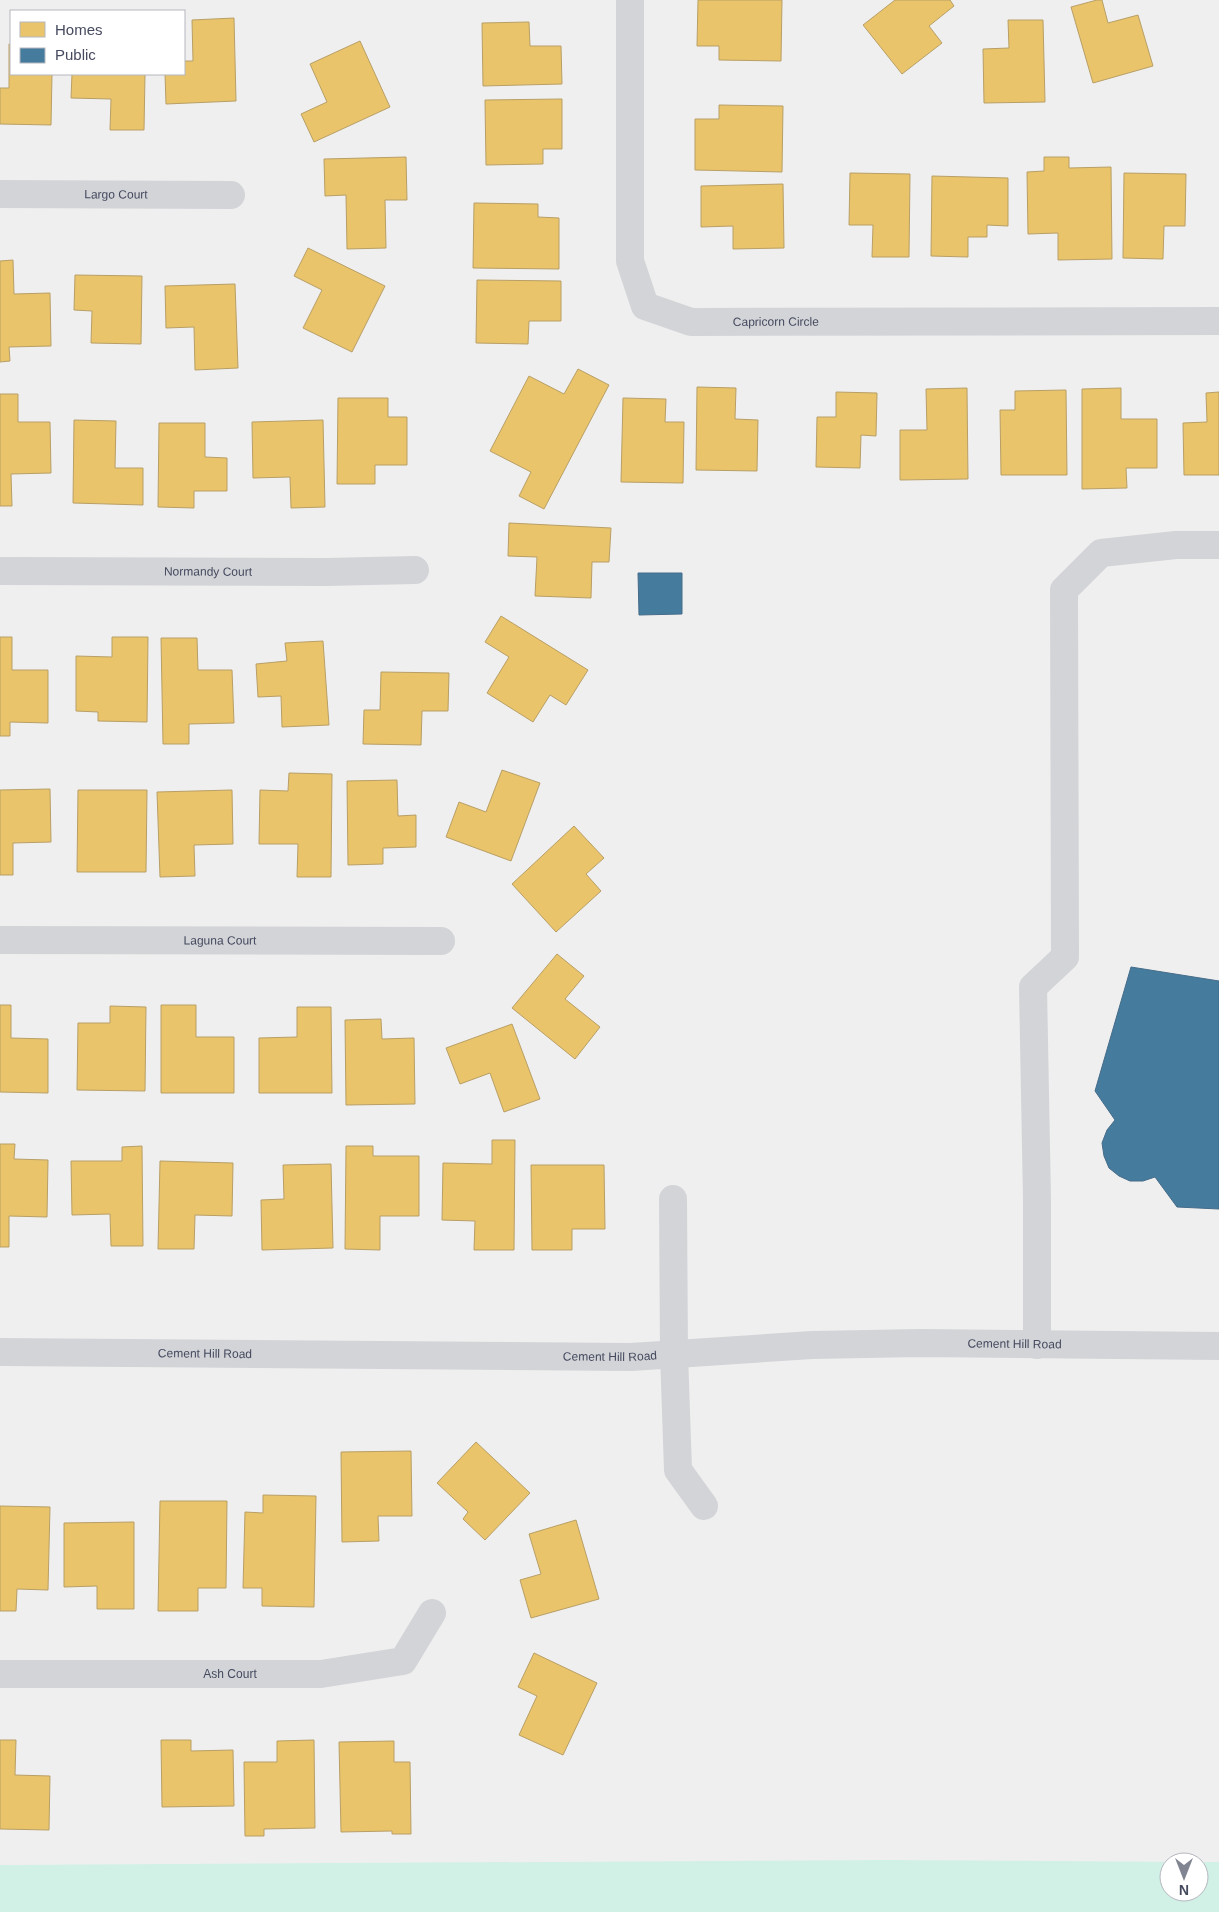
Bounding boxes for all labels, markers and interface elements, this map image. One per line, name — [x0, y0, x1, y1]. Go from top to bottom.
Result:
legend — [10, 10, 185, 75]
text: Homes — [55, 21, 103, 38]
text: Public — [55, 46, 96, 63]
street label: Largo Court — [84, 187, 148, 202]
street label: Capricorn Circle — [733, 315, 819, 329]
street label: Normandy Court — [164, 565, 253, 579]
street label: Laguna Court — [184, 933, 257, 948]
street label: Cement Hill Road — [967, 1336, 1062, 1351]
street label: Cement Hill Road — [158, 1346, 252, 1361]
street label: Cement Hill Road — [563, 1348, 657, 1364]
street label: Ash Court — [203, 1667, 257, 1681]
north arrow — [1159, 1852, 1209, 1902]
text: N — [1179, 1882, 1189, 1898]

